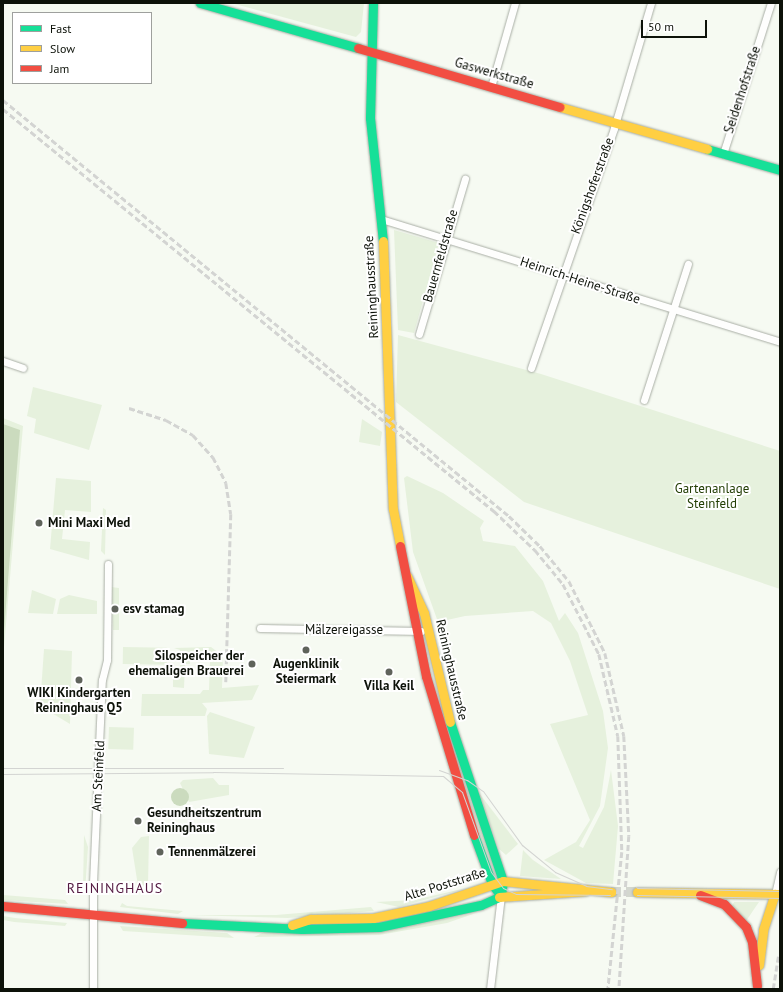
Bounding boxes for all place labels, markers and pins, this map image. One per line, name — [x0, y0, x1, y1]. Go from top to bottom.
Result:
place label: Mini Maxi Med — [48, 515, 130, 531]
marker: Mini Maxi Med — [33, 517, 45, 529]
place label: esv stamag — [123, 601, 185, 617]
marker: esv stamag — [110, 604, 120, 614]
marker: Augenklinik Steiermark — [300, 644, 312, 656]
place label: Silospeicher der ehemaligen Brauerei — [129, 649, 244, 680]
place label: Augenklinik Steiermark — [273, 657, 339, 688]
marker: Silospeicher der ehemaligen Brauerei — [247, 659, 257, 669]
marker: Villa Keil — [384, 667, 394, 677]
marker: WIKI Kindergarten Reininghaus Q5 — [74, 675, 84, 685]
place label: Villa Keil — [364, 678, 414, 694]
place label: WIKI Kindergarten Reininghaus Q5 — [27, 686, 131, 717]
place label: Gesundheitszentrum Reininghaus — [147, 806, 261, 837]
marker: Gesundheitszentrum Reininghaus — [132, 815, 144, 827]
place label: Tennenmälzerei — [168, 844, 256, 860]
marker: Tennenmälzerei — [155, 847, 165, 857]

